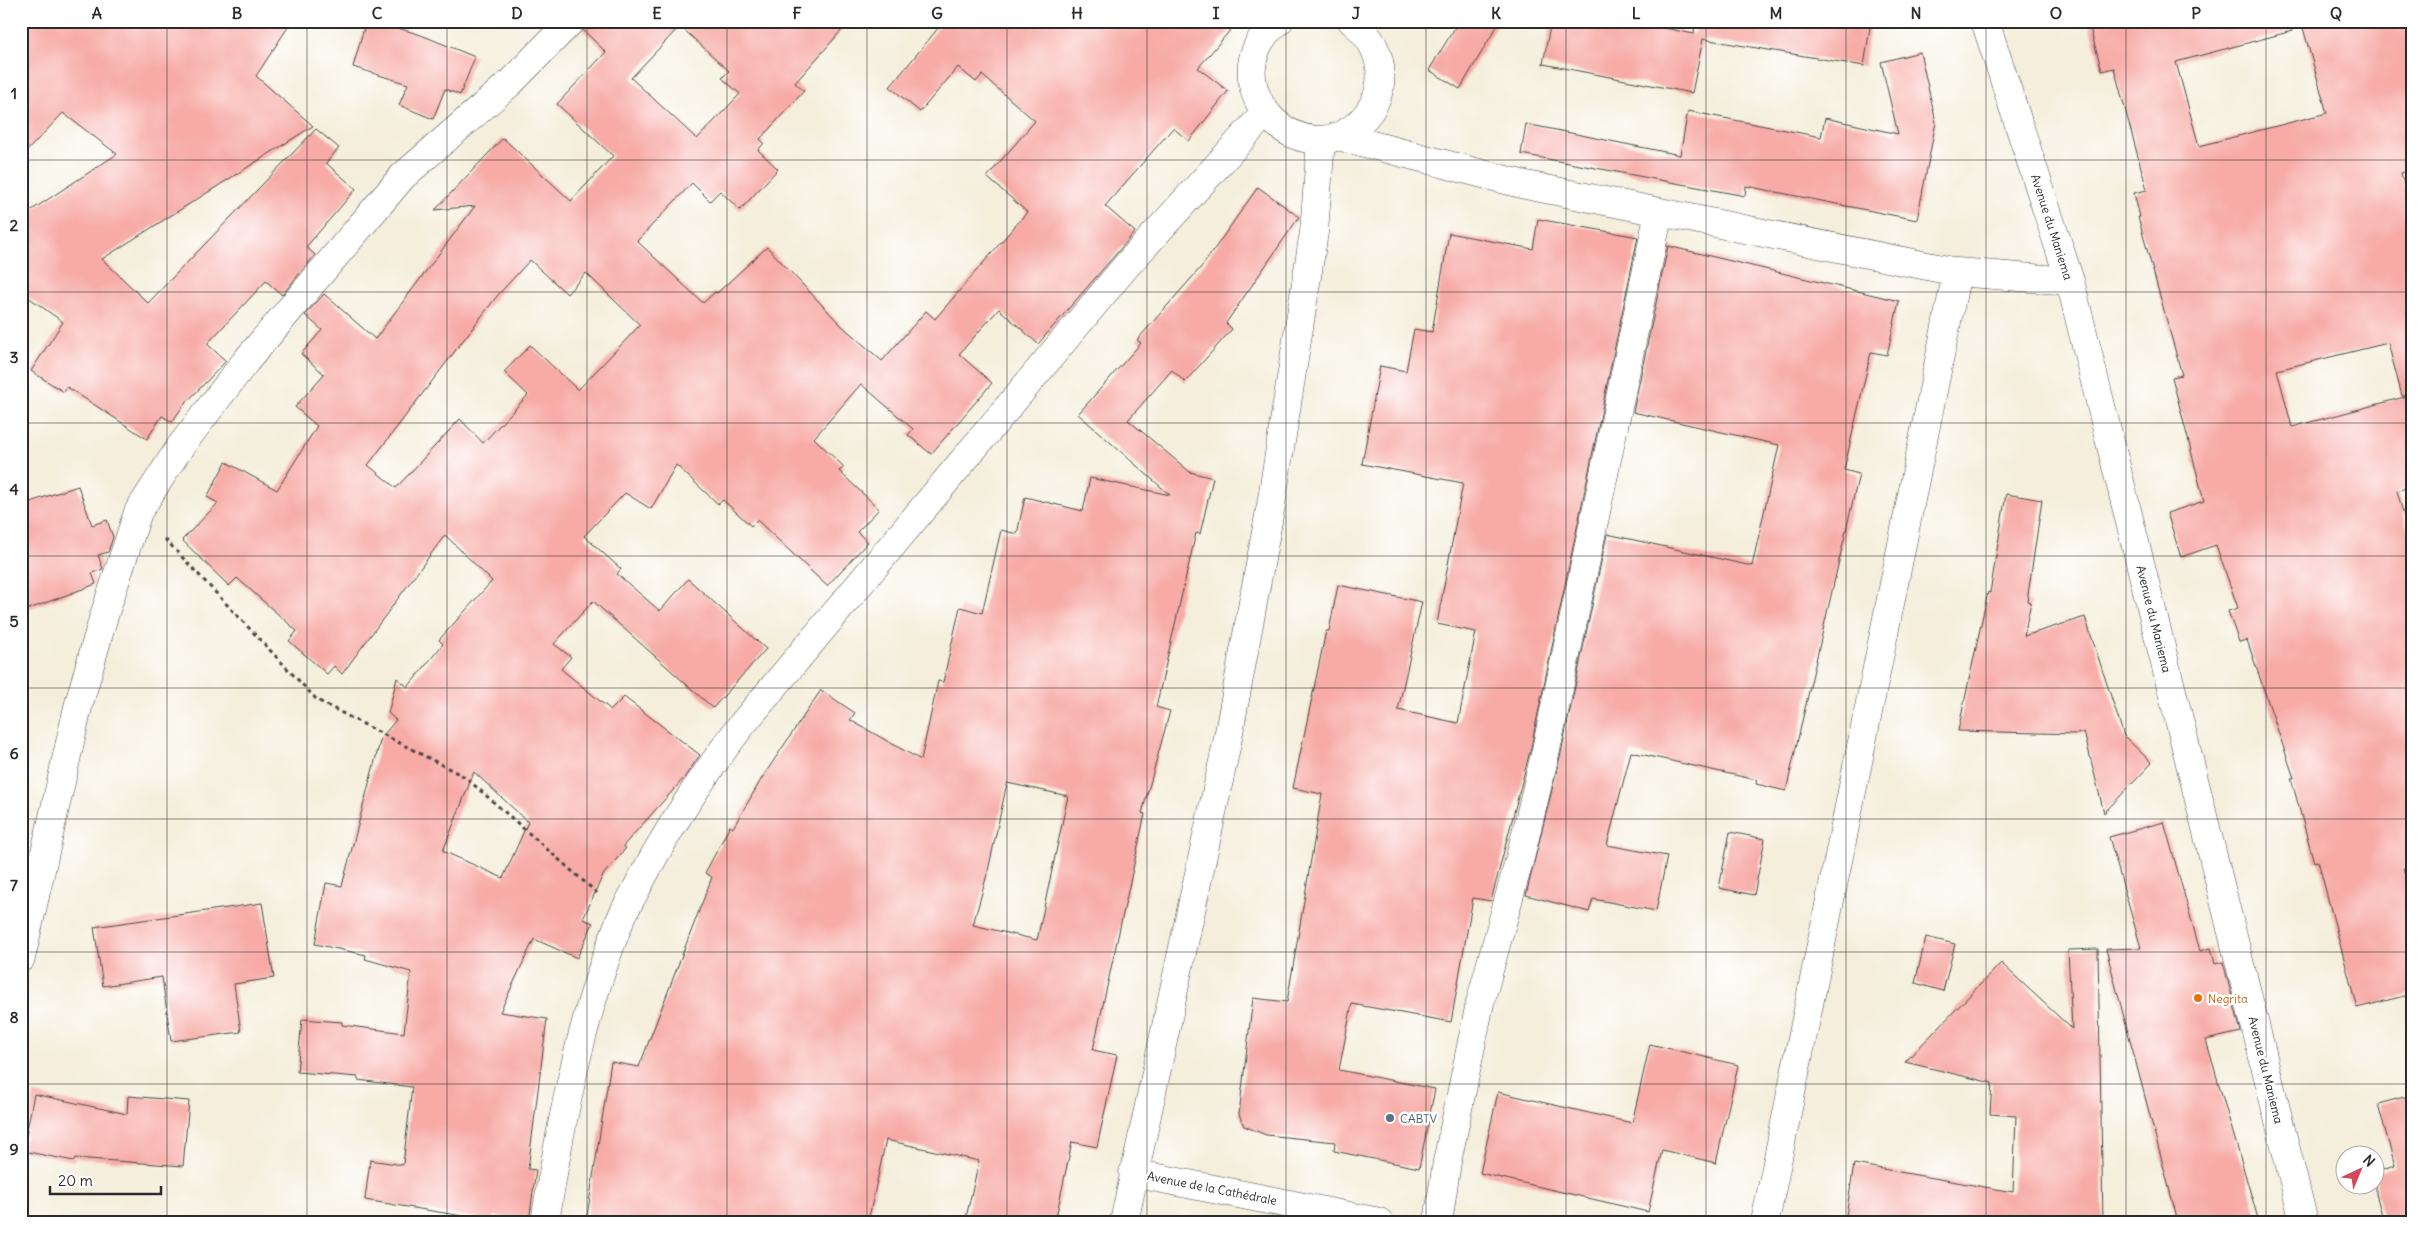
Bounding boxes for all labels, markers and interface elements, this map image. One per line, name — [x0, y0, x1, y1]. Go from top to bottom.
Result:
text: A — [92, 3, 102, 23]
text: B — [232, 3, 243, 23]
text: C — [372, 3, 383, 23]
text: D — [511, 3, 523, 23]
text: E — [652, 3, 662, 23]
text: F — [792, 3, 802, 23]
text: G — [931, 3, 943, 23]
text: H — [1071, 3, 1083, 23]
text: I — [1213, 3, 1220, 23]
text: J — [1352, 3, 1361, 23]
text: K — [1491, 3, 1501, 23]
text: L — [1632, 3, 1641, 23]
text: M — [1770, 3, 1783, 23]
text: N — [1910, 3, 1922, 23]
text: O — [2050, 3, 2062, 23]
text: P — [2191, 3, 2201, 23]
text: Q — [2330, 3, 2342, 23]
text: 1 — [11, 83, 17, 103]
street label: Avenue du Maniema — [2028, 172, 2076, 282]
text: 2 — [10, 215, 19, 235]
text: 3 — [9, 347, 19, 367]
text: 4 — [9, 479, 19, 499]
street label: Avenue du Maniema — [2133, 564, 2175, 674]
text: 5 — [9, 611, 19, 631]
text: 6 — [9, 743, 19, 763]
text: 7 — [10, 875, 18, 895]
place label: Negrita — [2208, 991, 2248, 1006]
marker: Negrita — [2192, 992, 2204, 1004]
text: 8 — [9, 1007, 19, 1027]
street label: Avenue du Maniema — [2245, 1015, 2287, 1125]
place label: CABTV — [1400, 1111, 1437, 1126]
marker: CABTV — [1384, 1112, 1396, 1124]
text: 9 — [9, 1139, 19, 1159]
north arrow — [2336, 1146, 2386, 1196]
text: N — [2359, 1151, 2379, 1170]
scale bar — [50, 1163, 161, 1195]
street label: Avenue de la Cathédrale — [1146, 1168, 1278, 1208]
text: 20 m — [58, 1171, 93, 1190]

